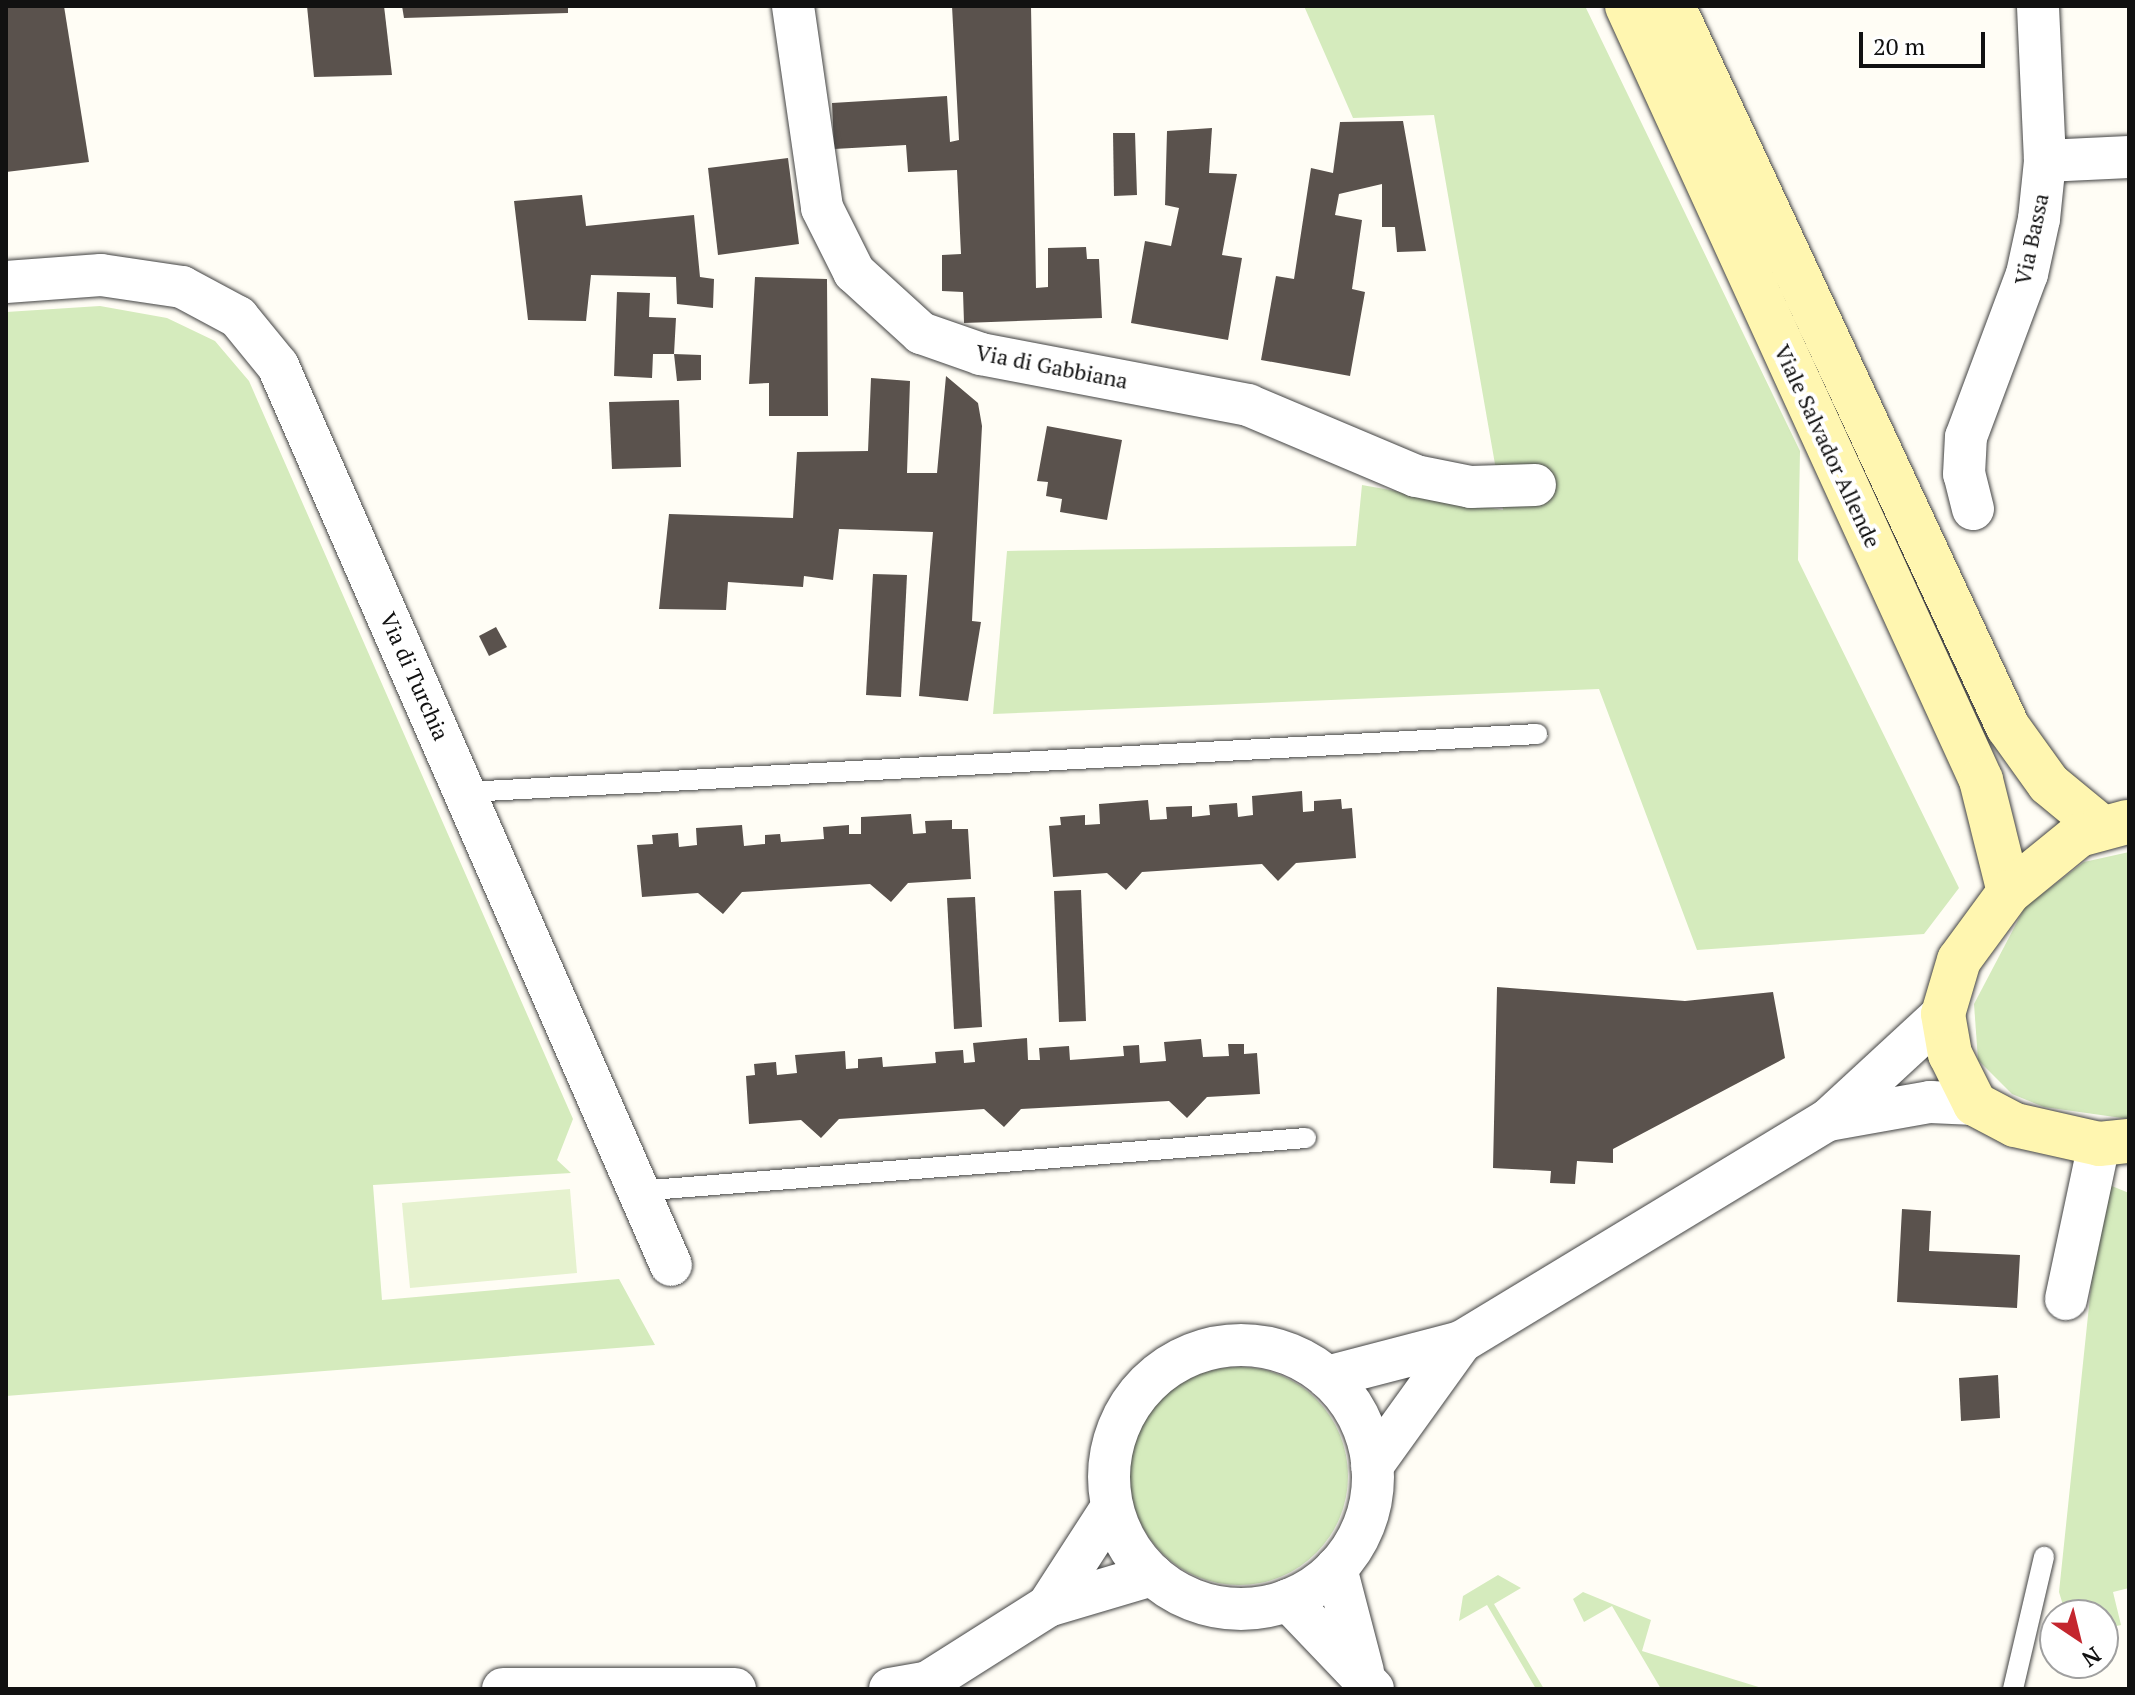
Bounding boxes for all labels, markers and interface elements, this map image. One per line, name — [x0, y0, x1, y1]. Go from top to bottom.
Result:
scale bar — [1863, 16, 1989, 66]
text: 20 m — [1873, 30, 1925, 62]
street label: Via Bassa — [2008, 191, 2054, 287]
street label: Via di Gabbiana — [974, 338, 1130, 394]
street label: Viale Salvador Allende — [1769, 340, 1887, 552]
street label: Via di Turchia — [375, 608, 455, 744]
north arrow — [2039, 1599, 2119, 1679]
text: N — [2077, 1641, 2107, 1674]

